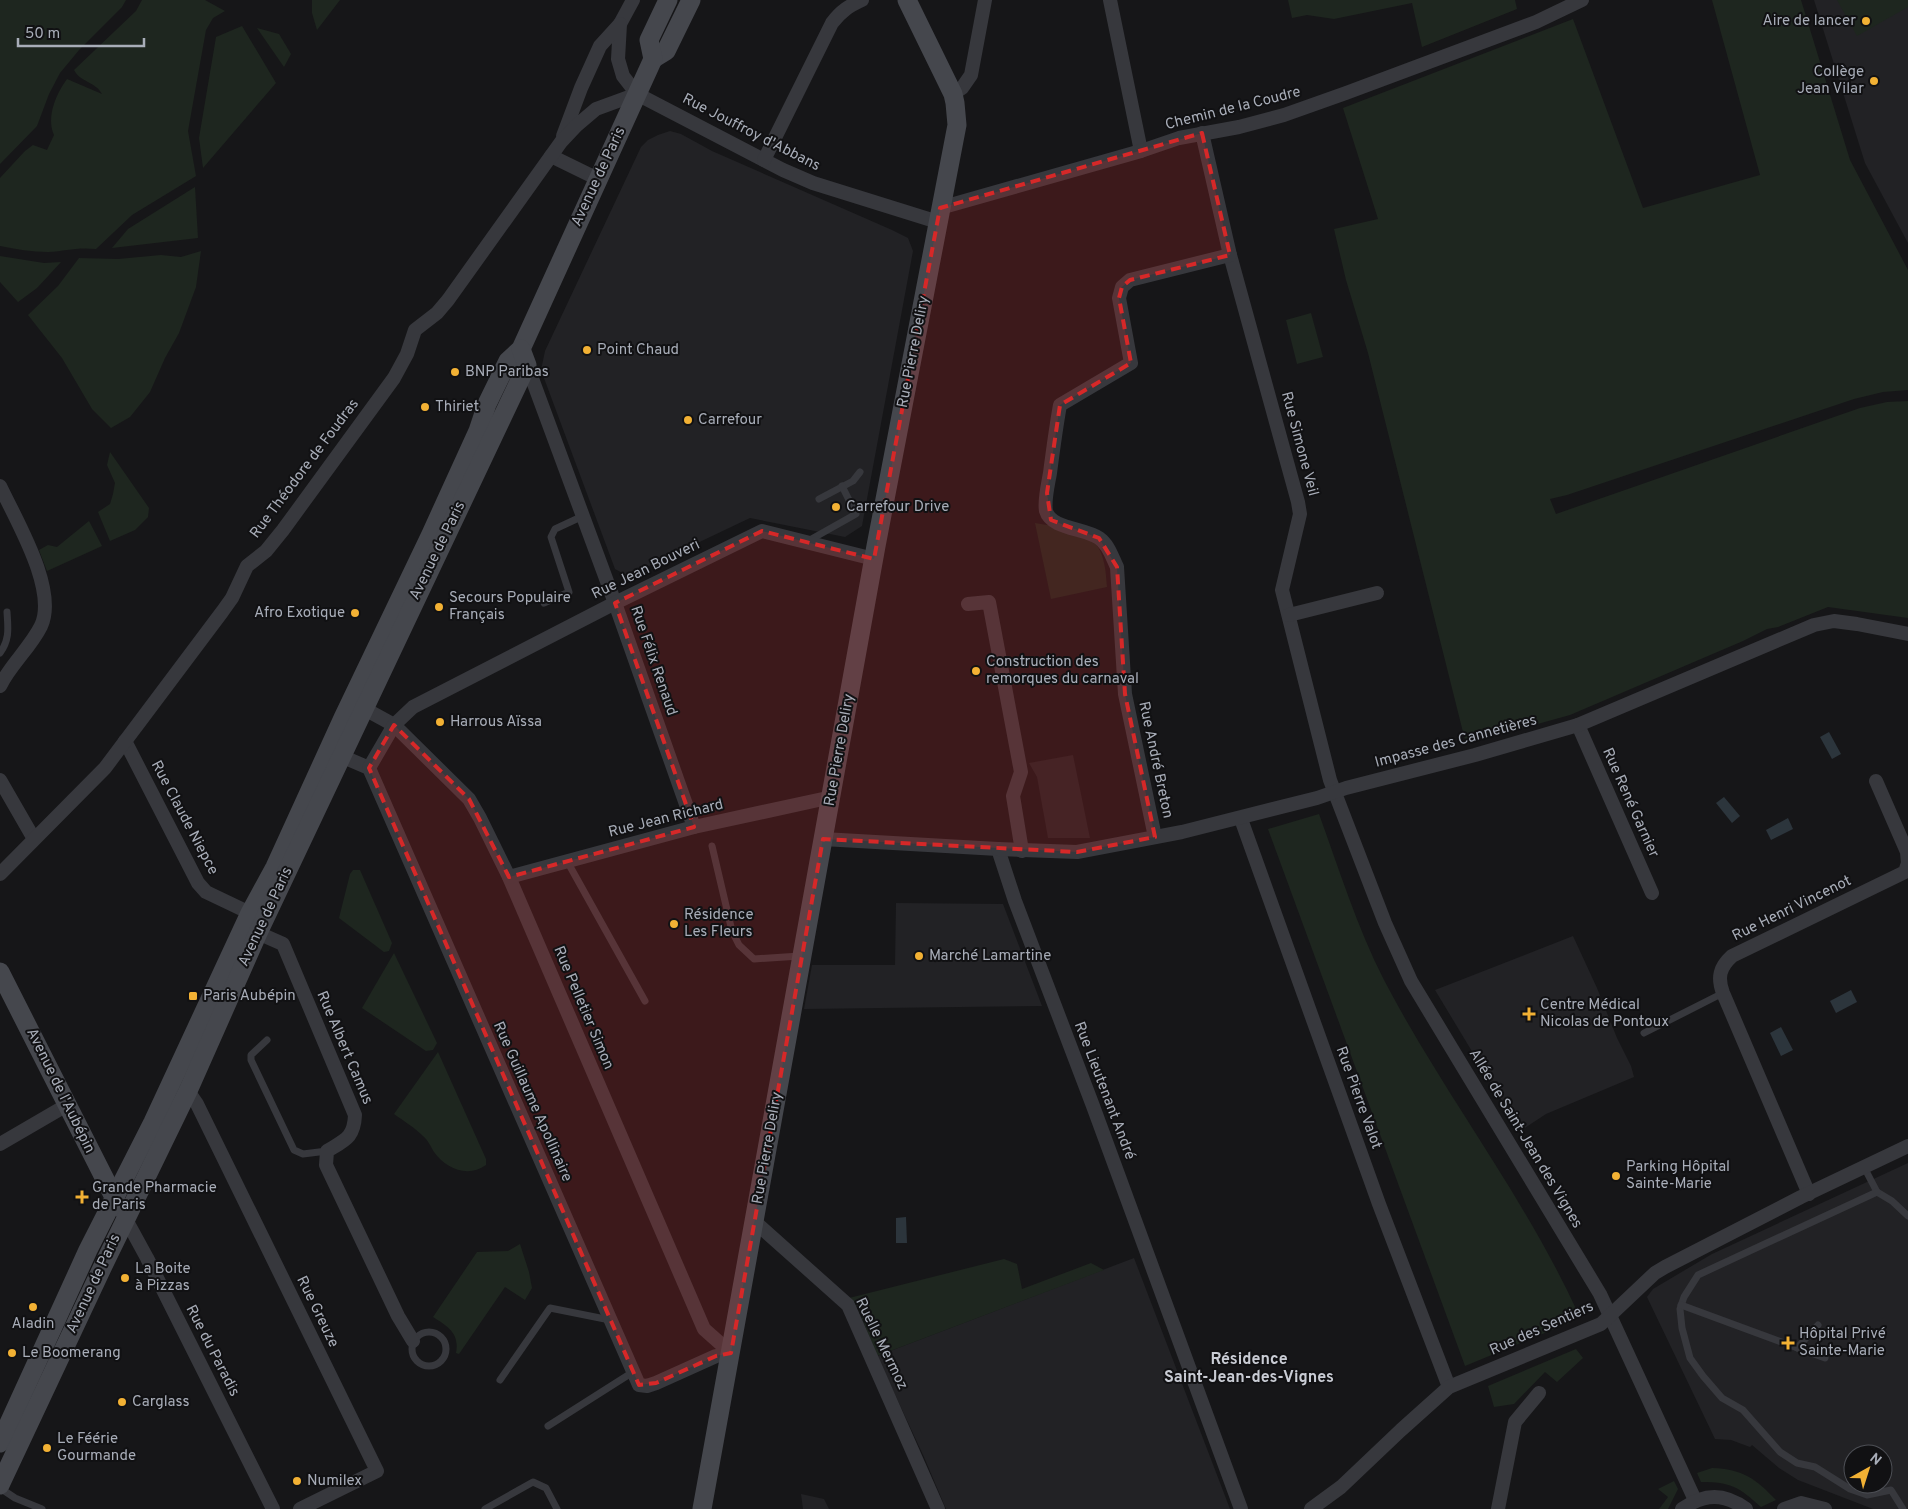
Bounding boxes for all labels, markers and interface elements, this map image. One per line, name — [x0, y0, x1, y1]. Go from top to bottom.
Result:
place label: Aire de lancer — [1763, 12, 1856, 31]
scale bar — [18, 15, 144, 47]
marker: Aire de lancer — [1860, 15, 1872, 27]
text: 50 m — [25, 25, 60, 44]
place label: Collège Jean Vilar — [1797, 63, 1864, 99]
marker: Collège Jean Vilar — [1868, 75, 1880, 87]
street label: Chemin de la Coudre — [1163, 83, 1303, 135]
street label: Rue Jouffroy d'Abbans — [679, 90, 823, 176]
street label: Avenue de Paris — [568, 124, 630, 230]
street label: Rue Pierre Deliry — [894, 294, 934, 410]
place label: Point Chaud — [597, 341, 679, 360]
marker: Point Chaud — [581, 344, 593, 356]
place label: BNP Paribas — [465, 363, 549, 382]
marker: BNP Paribas — [449, 366, 461, 378]
street label: Rue Simone Veil — [1276, 390, 1322, 498]
street label: Rue Théodore de Foudras — [246, 395, 364, 543]
place label: Thiriet — [435, 398, 479, 417]
marker: Thiriet — [419, 401, 431, 413]
place label: Carrefour — [698, 411, 762, 430]
marker: Carrefour — [682, 414, 694, 426]
place label: Carrefour Drive — [846, 498, 949, 517]
street label: Avenue de Paris — [406, 499, 470, 603]
marker: Carrefour Drive — [830, 501, 842, 513]
street label: Rue Jean Bouveri — [589, 536, 703, 604]
place label: Secours Populaire Français — [449, 589, 571, 625]
marker: Secours Populaire Français — [433, 601, 445, 613]
place label: Afro Exotique — [254, 604, 345, 623]
street label: Rue Félix Renaud — [625, 604, 681, 718]
marker: Afro Exotique — [349, 607, 361, 619]
place label: Construction des remorques du carnaval — [986, 653, 1139, 689]
marker: Construction des remorques du carnaval — [970, 665, 982, 677]
street label: Rue Pierre Deliry — [821, 692, 859, 808]
street label: Rue André Breton — [1133, 700, 1177, 820]
street label: Impasse des Cannetières — [1373, 711, 1539, 773]
place label: Harrous Aïssa — [450, 713, 542, 732]
marker: Harrous Aïssa — [434, 716, 446, 728]
street label: Rue René Garnier — [1597, 745, 1663, 861]
street label: Rue Claude Niepce — [146, 758, 222, 878]
street label: Rue Jean Richard — [607, 796, 725, 842]
street label: Avenue de Paris — [235, 864, 297, 970]
street label: Rue Henri Vincenot — [1729, 872, 1855, 946]
place label: Résidence Les Fleurs — [684, 906, 754, 942]
marker: Résidence Les Fleurs — [668, 918, 680, 930]
street label: Rue Pelletier Simon — [548, 943, 618, 1073]
place label: Marché Lamartine — [929, 947, 1051, 966]
marker: Marché Lamartine — [913, 950, 925, 962]
place label: Paris Aubépin — [203, 987, 296, 1006]
street label: Rue Albert Camus — [312, 988, 376, 1108]
marker: Paris Aubépin — [187, 990, 199, 1002]
place label: Centre Médical Nicolas de Pontoux — [1540, 996, 1669, 1032]
marker: Centre Médical Nicolas de Pontoux — [1522, 1007, 1536, 1021]
street label: Rue Guillaume Apollinaire — [488, 1019, 576, 1185]
street label: Rue Lieutenant André — [1069, 1019, 1139, 1163]
street label: Avenue de l'Aubépin — [21, 1025, 99, 1157]
street label: Rue Pierre Valot — [1331, 1044, 1385, 1152]
street label: Allée de Saint-Jean des Vignes — [1464, 1046, 1586, 1232]
street label: Rue Pierre Deliry — [749, 1090, 787, 1206]
place label: Parking Hôpital Sainte-Marie — [1626, 1158, 1730, 1194]
marker: Parking Hôpital Sainte-Marie — [1610, 1170, 1622, 1182]
place label: Grande Pharmacie de Paris — [92, 1179, 217, 1215]
marker: Grande Pharmacie de Paris — [76, 1191, 88, 1203]
street label: Avenue de Paris — [63, 1231, 125, 1337]
place label: La Boite à Pizzas — [135, 1260, 191, 1296]
marker: La Boite à Pizzas — [119, 1272, 131, 1284]
street label: Rue Greuze — [291, 1273, 343, 1351]
street label: Ruelle Mermoz — [850, 1295, 912, 1393]
street label: Rue des Sentiers — [1487, 1298, 1597, 1360]
marker: Aladin — [27, 1301, 39, 1313]
street label: Rue du Paradis — [181, 1302, 243, 1400]
place label: Aladin — [12, 1315, 54, 1334]
place label: Hôpital Privé Sainte-Marie — [1799, 1325, 1886, 1361]
marker: Hôpital Privé Sainte-Marie — [1781, 1336, 1795, 1350]
place label: Le Boomerang — [22, 1344, 121, 1363]
marker: Le Boomerang — [6, 1347, 18, 1359]
district label: Résidence Saint-Jean-des-Vignes — [1164, 1350, 1334, 1388]
place label: Carglass — [132, 1393, 190, 1412]
marker: Carglass — [116, 1396, 128, 1408]
place label: Le Féérie Gourmande — [57, 1430, 136, 1466]
marker: Le Féérie Gourmande — [41, 1442, 53, 1454]
north arrow — [1843, 1444, 1893, 1494]
text: N — [1866, 1450, 1884, 1470]
place label: Numilex — [307, 1472, 362, 1491]
marker: Numilex — [291, 1475, 303, 1487]

